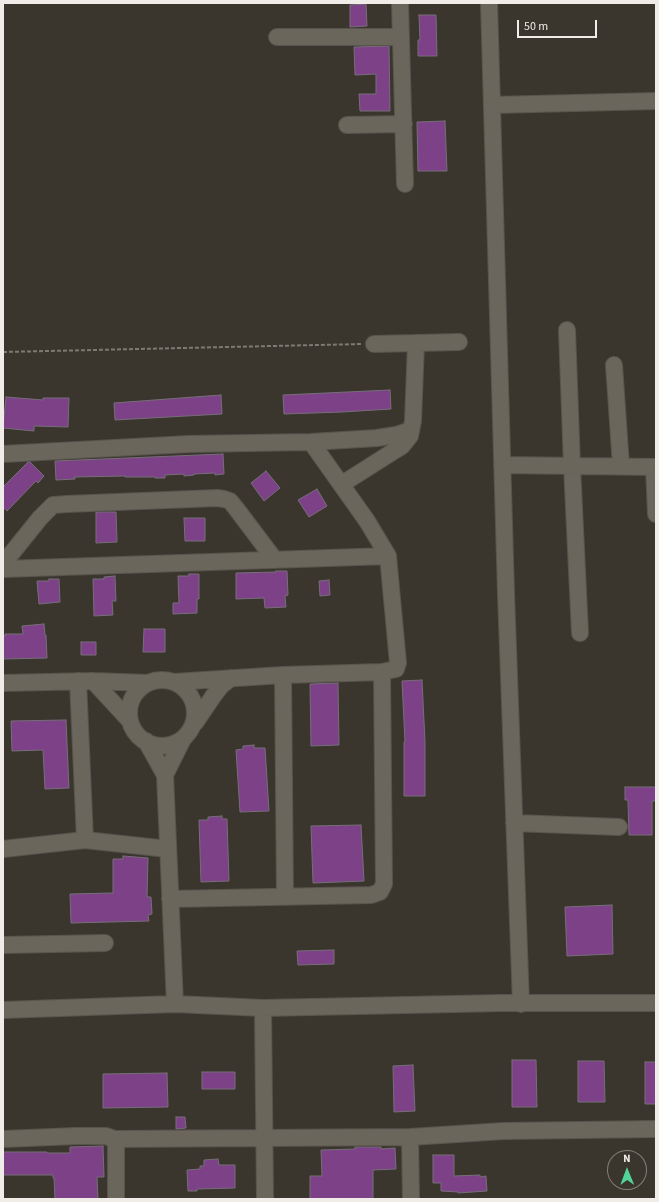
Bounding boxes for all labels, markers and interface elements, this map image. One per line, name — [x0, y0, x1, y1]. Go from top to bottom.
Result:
scale bar — [519, 12, 599, 38]
text: 50 m — [524, 18, 548, 35]
north arrow — [607, 1150, 647, 1190]
text: N — [623, 1151, 631, 1166]

